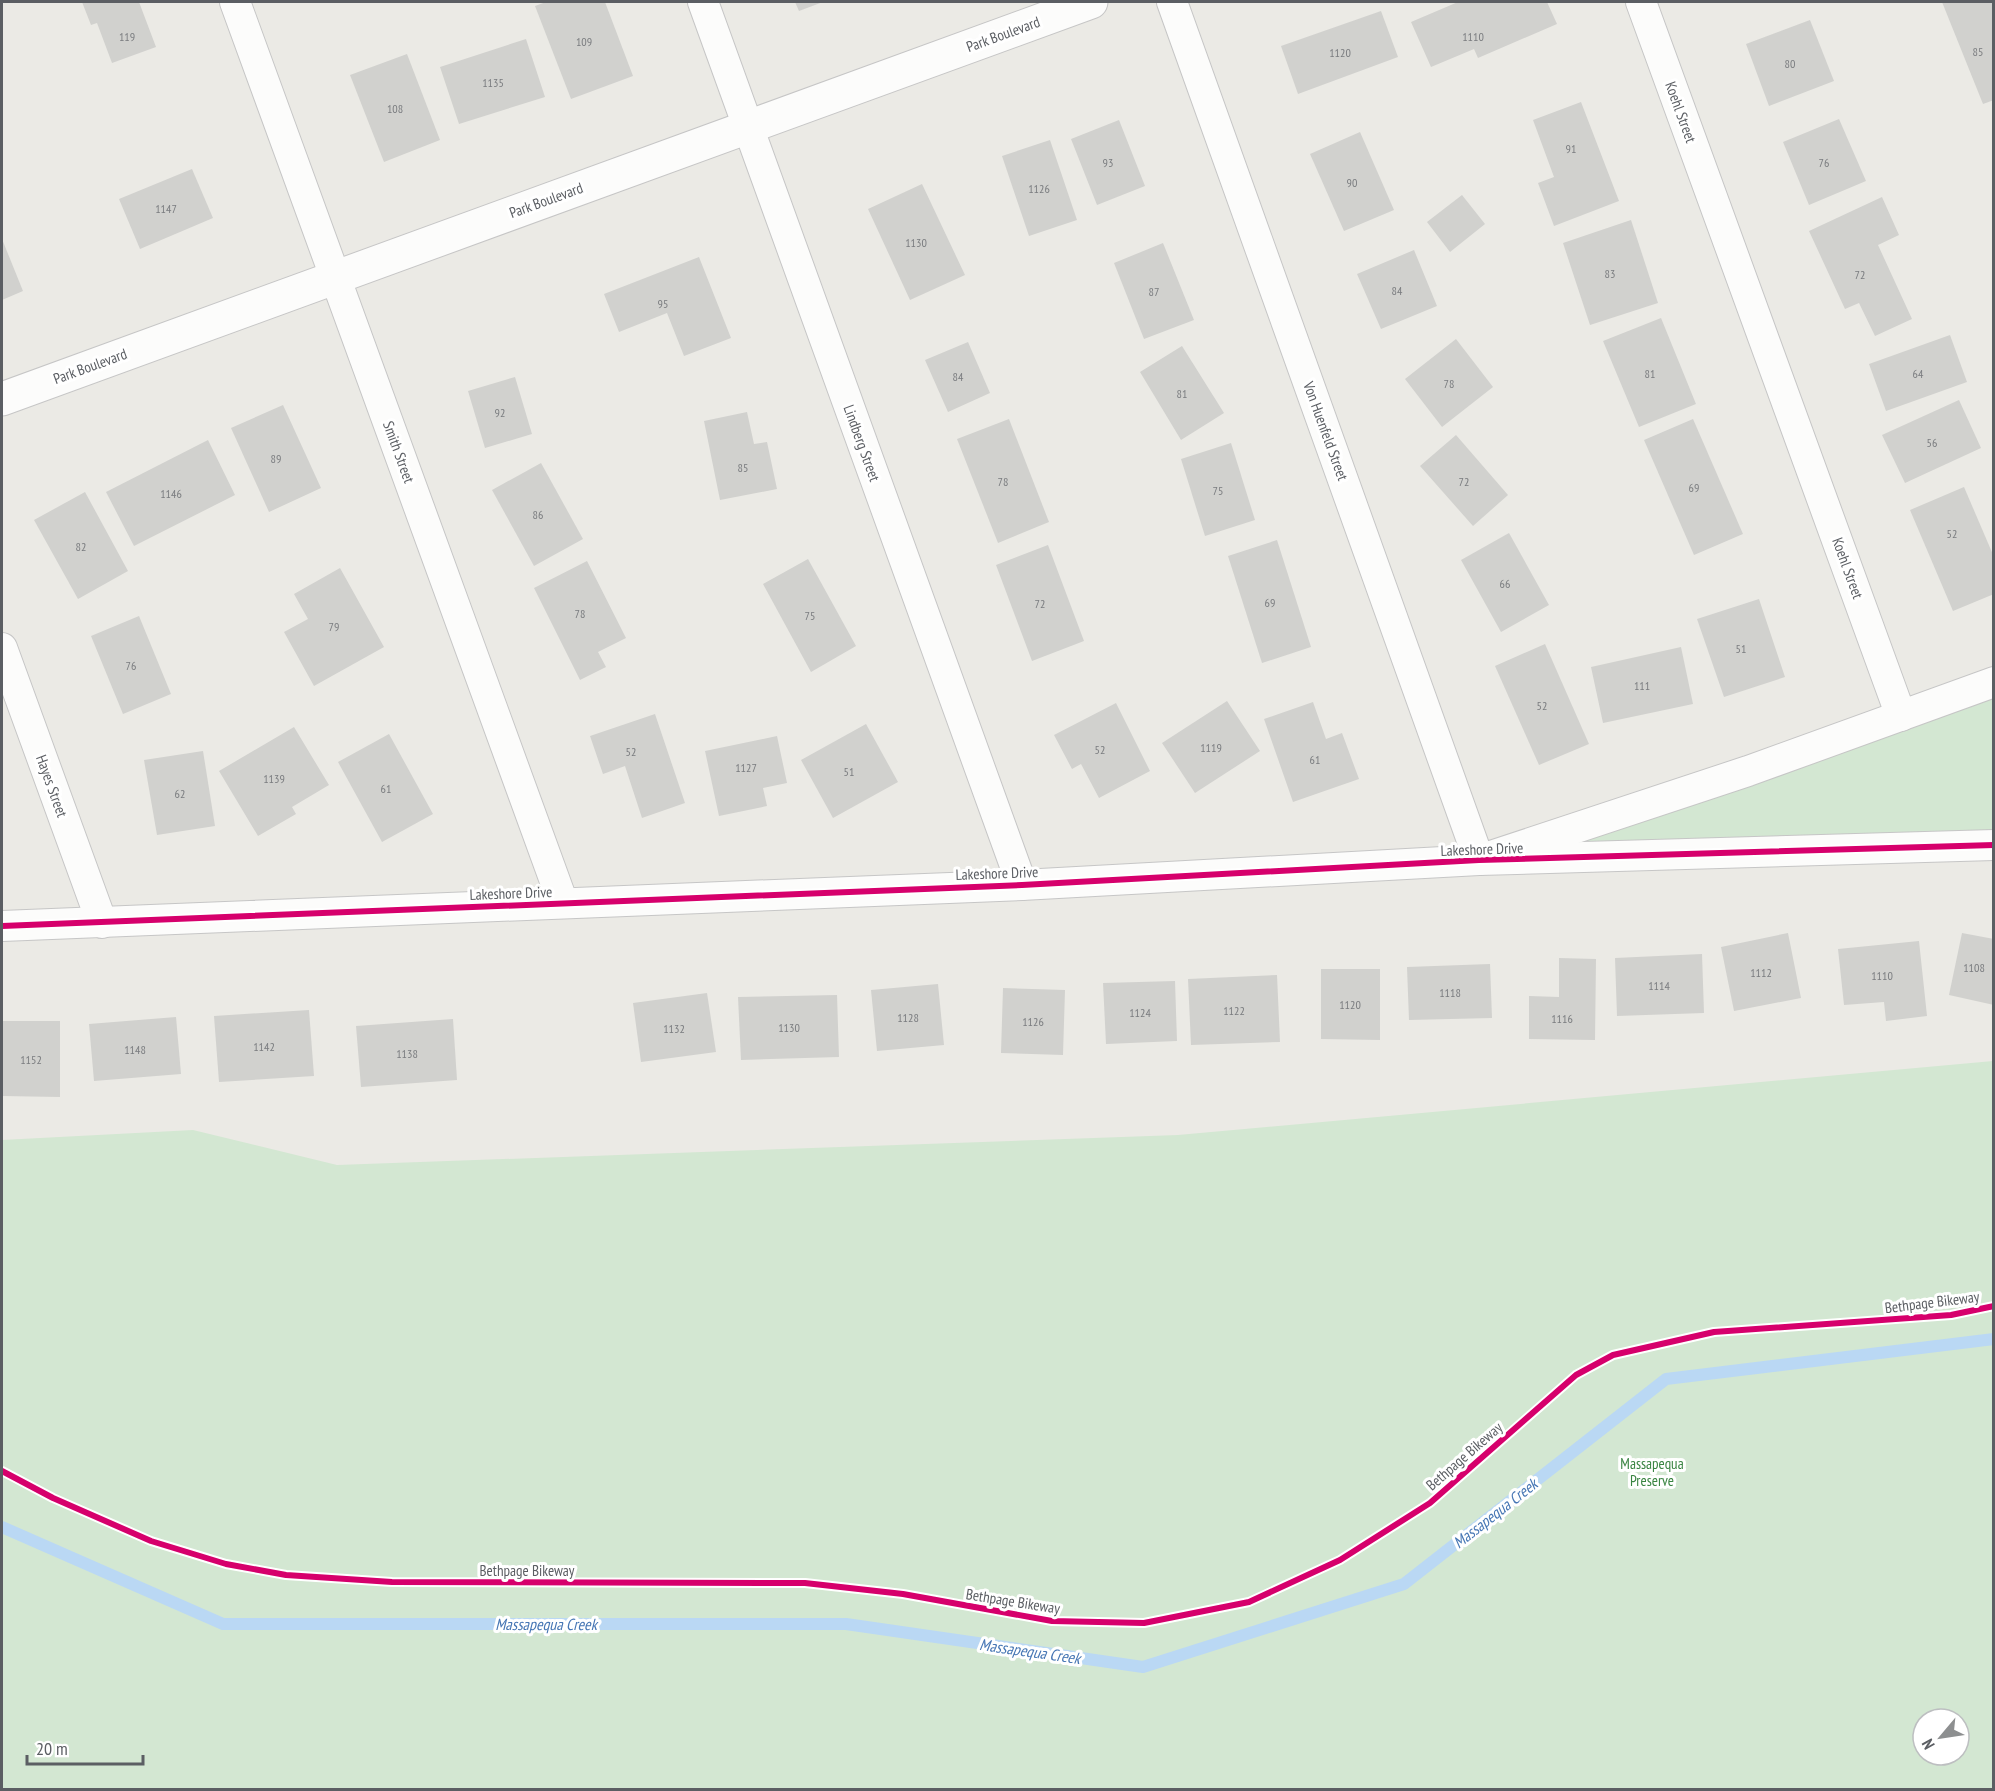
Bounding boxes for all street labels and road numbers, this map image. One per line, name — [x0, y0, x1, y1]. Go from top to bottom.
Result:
street label: Park Boulevard — [964, 12, 1042, 56]
street label: Koehl Street — [1661, 79, 1701, 145]
street label: Park Boulevard — [507, 178, 585, 222]
street label: Park Boulevard — [51, 344, 129, 388]
street label: Von Huenfeld Street — [1299, 378, 1353, 483]
street label: Lindberg Street — [839, 402, 885, 484]
street label: Smith Street — [379, 418, 419, 486]
street label: Koehl Street — [1828, 535, 1868, 601]
street label: Hayes Street — [32, 752, 72, 820]
street label: Lakeshore Drive — [1440, 838, 1524, 860]
street label: Lakeshore Drive — [955, 862, 1039, 884]
street label: Lakeshore Drive — [469, 882, 553, 904]
street label: Bethpage Bikeway — [1884, 1287, 1981, 1317]
street label: Bethpage Bikeway — [1422, 1417, 1506, 1494]
street label: Bethpage Bikeway — [480, 1561, 575, 1580]
street label: Bethpage Bikeway — [965, 1584, 1062, 1618]

